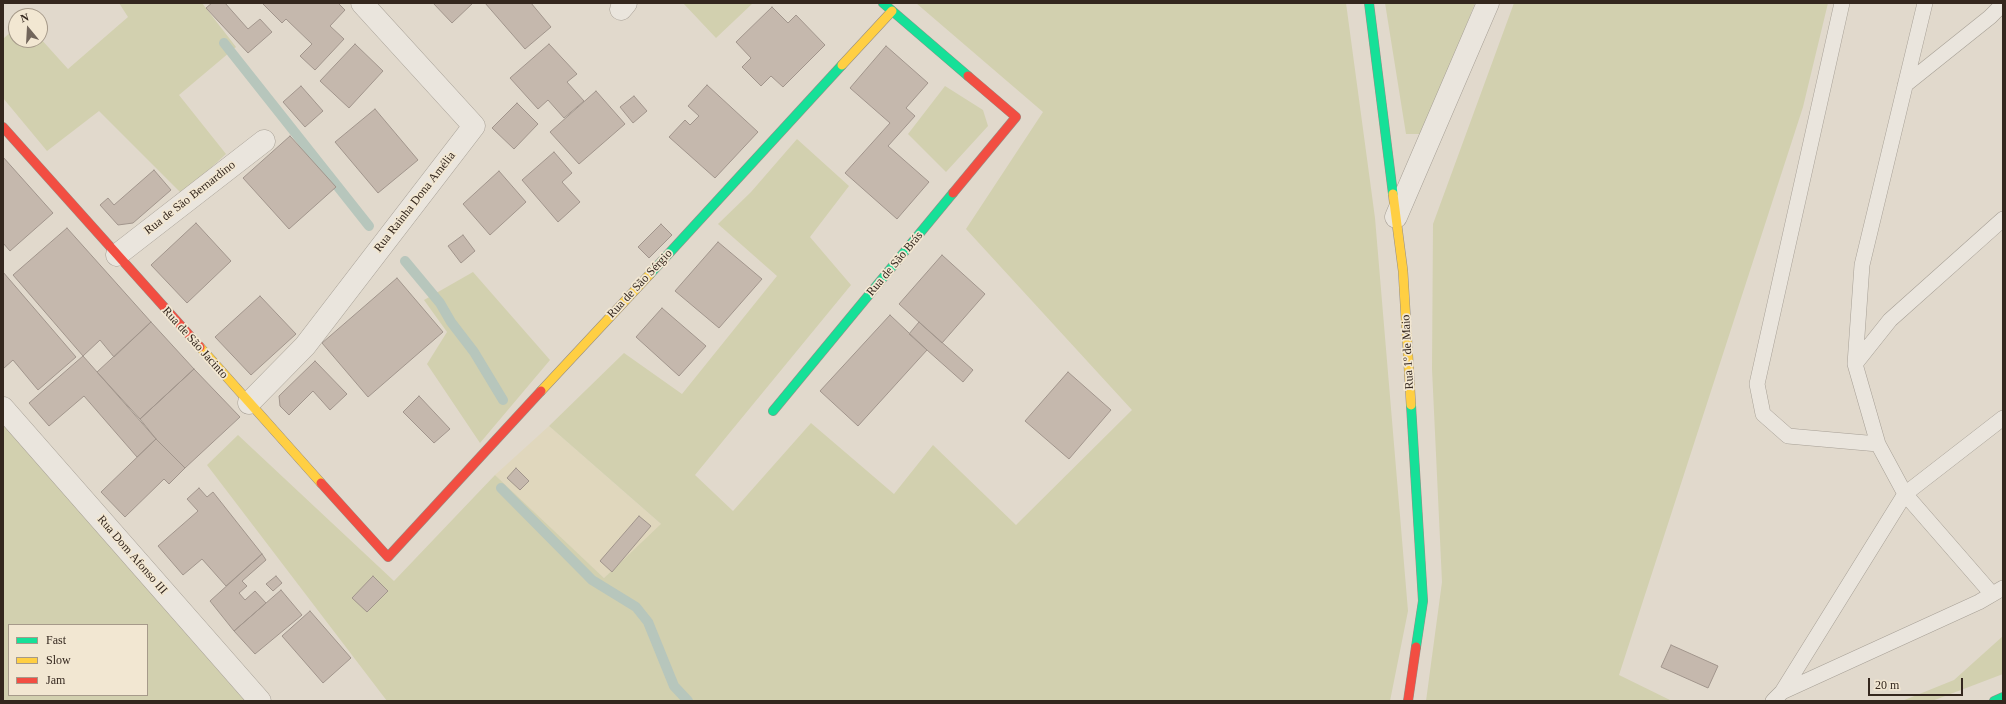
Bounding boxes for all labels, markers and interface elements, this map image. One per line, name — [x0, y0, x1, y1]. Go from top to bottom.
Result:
north arrow — [8, 8, 48, 48]
text: N — [19, 11, 30, 24]
street label: Rua Rainha Dona Amélia — [371, 149, 459, 255]
street label: Rua de São Bernardino — [142, 158, 238, 238]
street label: Rua de São Brás — [864, 229, 926, 299]
street label: Rua de São Sérgio — [604, 247, 676, 321]
street label: Rua de São Jacinto — [159, 304, 231, 382]
street label: Rua 1º de Maio — [1399, 314, 1417, 390]
street label: Rua Dom Afonso III — [94, 513, 170, 597]
legend — [8, 624, 148, 696]
text: Fast — [46, 633, 66, 647]
text: Slow — [46, 653, 71, 667]
scale bar — [1870, 670, 1965, 696]
text: Jam — [46, 673, 65, 687]
text: 20 m — [1875, 678, 1899, 692]

